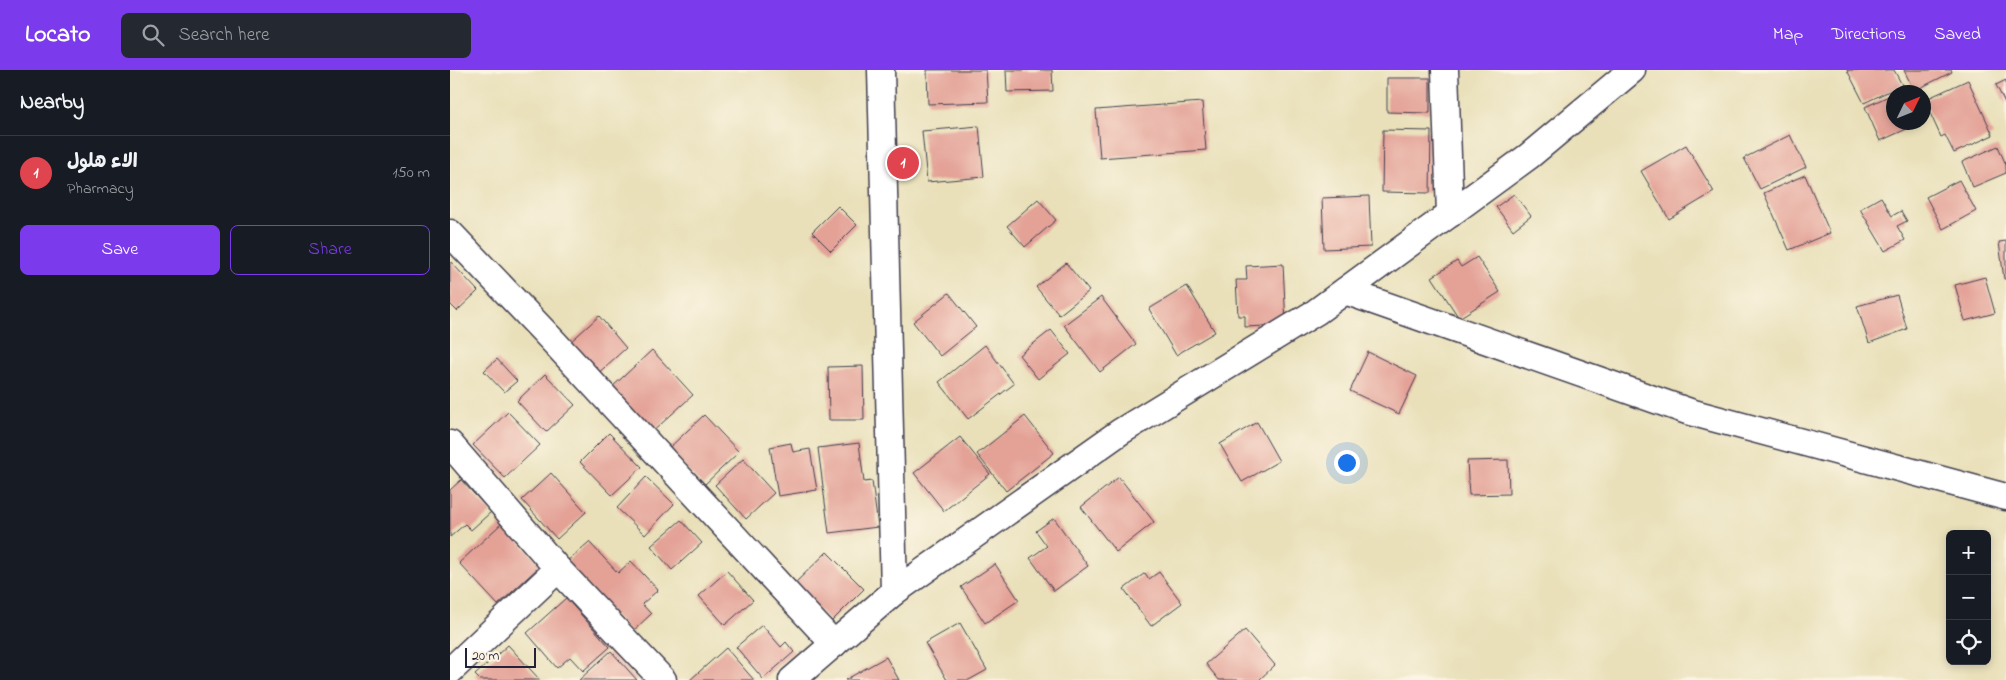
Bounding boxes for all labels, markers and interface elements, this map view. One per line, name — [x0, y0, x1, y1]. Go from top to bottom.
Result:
search box — [121, 13, 471, 58]
text: Locato — [25, 18, 91, 53]
icon: search — [139, 21, 167, 49]
text: Search here — [179, 22, 270, 49]
text: Map — [1773, 22, 1803, 48]
text: Directions — [1831, 22, 1906, 48]
text: Saved — [1934, 22, 1981, 48]
north arrow — [1886, 85, 1931, 130]
text: Nearby — [20, 88, 84, 118]
pin: 1 — [887, 144, 919, 182]
text: الاء هلول — [67, 149, 138, 176]
text: 1 — [33, 161, 39, 185]
text: 150 m — [392, 161, 430, 185]
text: Pharmacy — [67, 177, 134, 201]
button: Save — [20, 225, 220, 275]
button: Share — [230, 225, 430, 275]
your location — [1334, 450, 1360, 476]
map controls — [1946, 530, 1991, 665]
button: + — [1946, 530, 1991, 575]
button: − — [1946, 575, 1991, 620]
button: locate — [1946, 620, 1991, 665]
scale bar — [465, 645, 536, 668]
text: 20 m — [472, 646, 499, 667]

